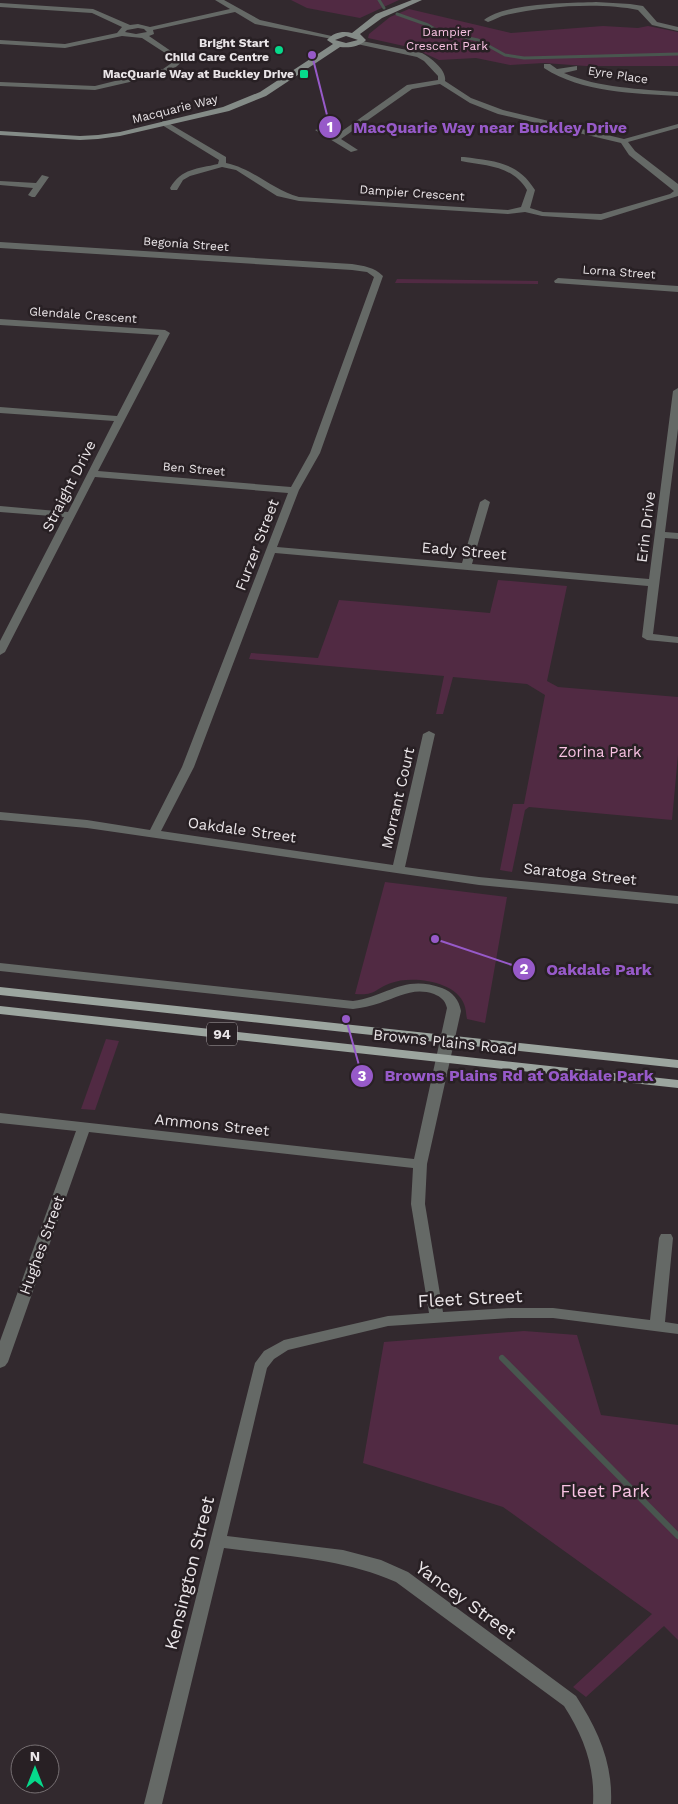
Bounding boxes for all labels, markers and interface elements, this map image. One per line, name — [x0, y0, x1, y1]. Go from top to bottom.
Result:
park label: Dampier Crescent Park — [406, 25, 488, 53]
place label: Bright Start Child Care Centre — [165, 36, 270, 64]
marker: Bright Start Child Care Centre — [273, 44, 285, 56]
street label: Eyre Place — [587, 63, 649, 87]
place label: MacQuarie Way at Buckley Drive — [103, 67, 294, 81]
marker: MacQuarie Way at Buckley Drive — [298, 68, 310, 80]
street label: Macquarie Way — [131, 91, 220, 126]
callout: MacQuarie Way near Buckley Drive — [317, 111, 638, 142]
text: 1 — [327, 118, 333, 136]
text: MacQuarie Way near Buckley Drive — [353, 118, 627, 137]
street label: Dampier Crescent — [359, 182, 465, 204]
street label: Begonia Street — [143, 234, 229, 254]
street label: Lorna Street — [582, 262, 656, 282]
street label: Glendale Crescent — [29, 304, 137, 326]
street label: Straight Drive — [38, 437, 100, 535]
street label: Ben Street — [162, 459, 226, 479]
street label: Erin Drive — [633, 490, 659, 564]
street label: Furzer Street — [231, 496, 283, 593]
street label: Eady Street — [421, 538, 508, 564]
park label: Zorina Park — [558, 743, 642, 761]
street label: Morrant Court — [378, 745, 419, 850]
street label: Oakdale Street — [187, 813, 298, 847]
street label: Saratoga Street — [523, 859, 638, 889]
callout: Oakdale Park — [512, 954, 662, 985]
text: 2 — [520, 960, 529, 978]
text: Oakdale Park — [546, 960, 652, 979]
road number: 94 — [207, 1022, 237, 1046]
street label: Browns Plains Road — [372, 1026, 518, 1058]
callout: Browns Plains Rd at Oakdale Park — [349, 1060, 663, 1091]
text: Browns Plains Rd at Oakdale Park — [384, 1066, 654, 1085]
text: 3 — [358, 1067, 367, 1085]
street label: Ammons Street — [154, 1110, 271, 1140]
street label: Hughes Street — [16, 1192, 69, 1297]
street label: Fleet Street — [417, 1285, 523, 1311]
park label: Fleet Park — [560, 1480, 650, 1501]
street label: Kensington Street — [160, 1494, 218, 1652]
street label: Yancey Street — [412, 1556, 521, 1644]
north arrow — [10, 1744, 60, 1794]
text: N — [30, 1748, 40, 1764]

